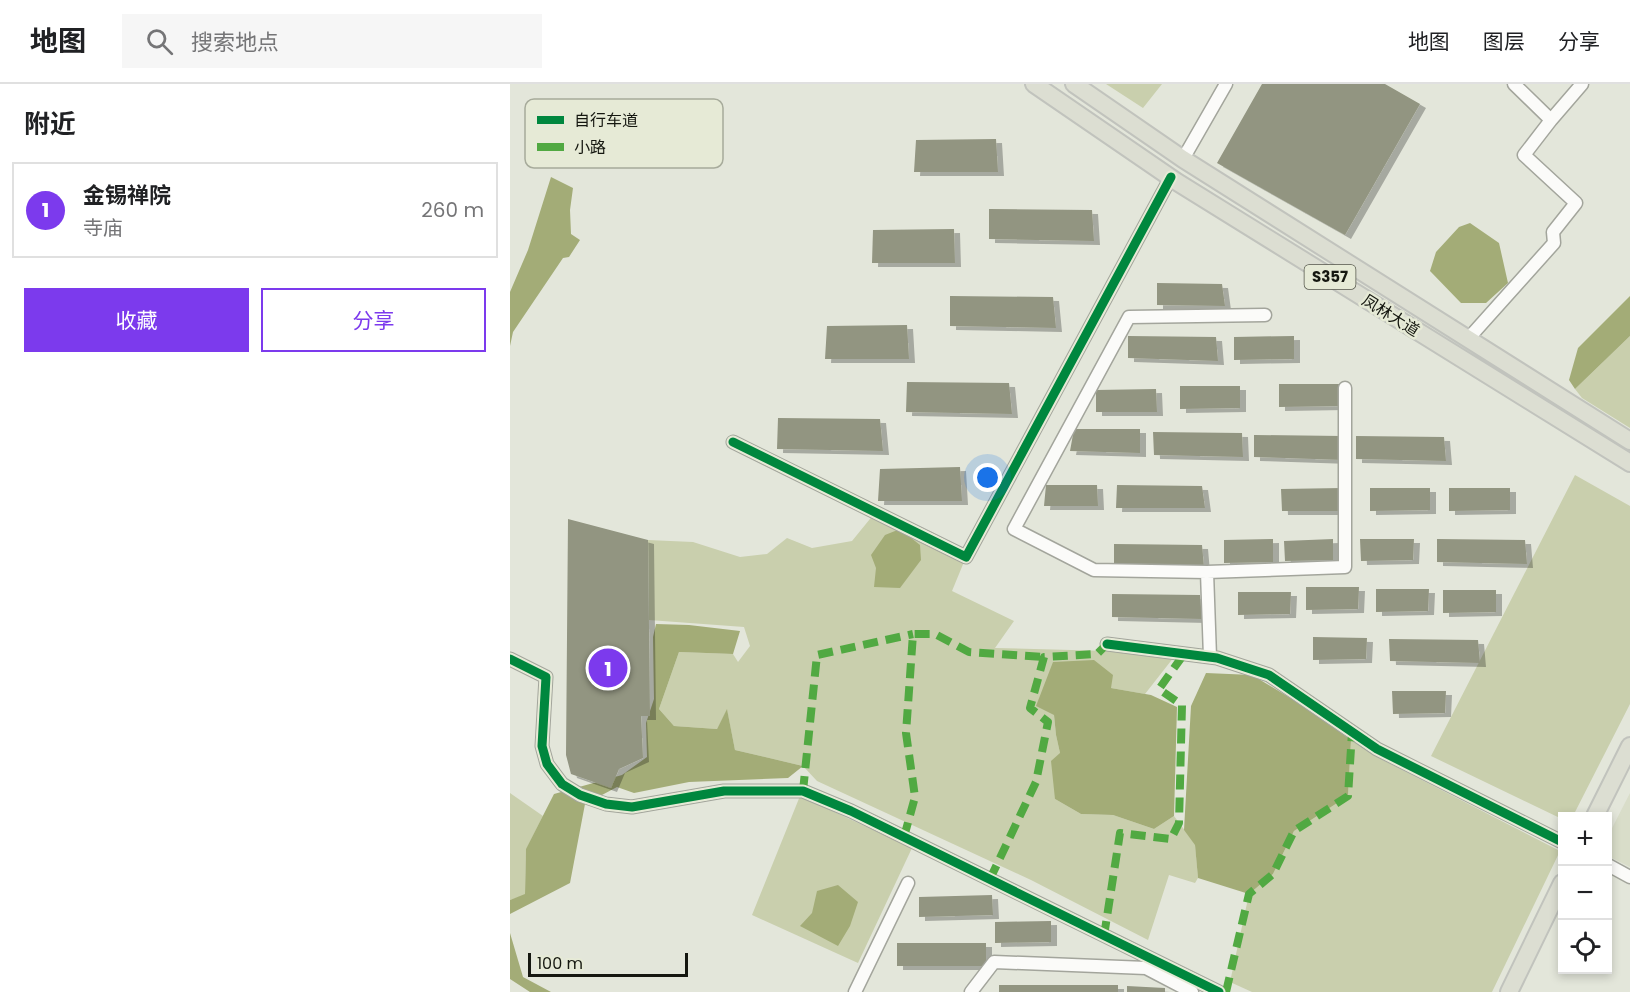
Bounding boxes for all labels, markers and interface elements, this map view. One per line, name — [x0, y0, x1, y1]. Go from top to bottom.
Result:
search box — [122, 14, 542, 68]
text: 地图 — [30, 22, 86, 61]
icon: search — [143, 25, 176, 58]
text: 搜索地点 — [191, 27, 279, 58]
text: 地图 — [1408, 27, 1450, 56]
text: 图层 — [1483, 27, 1525, 56]
text: 分享 — [1558, 27, 1600, 56]
legend — [525, 99, 723, 168]
text: 附近 — [24, 106, 76, 142]
text: 自行车道 — [574, 109, 638, 132]
text: 小路 — [574, 136, 606, 159]
text: 金锡禅院 — [83, 180, 171, 211]
text: 1 — [42, 196, 49, 224]
text: 260 m — [421, 196, 484, 224]
text: 寺庙 — [83, 214, 123, 242]
road number: S357 — [1304, 265, 1356, 289]
button: 收藏 — [24, 288, 249, 352]
button: 分享 — [261, 288, 486, 352]
street label: 凤林大道 — [1357, 289, 1424, 342]
your location — [973, 463, 1002, 492]
pin: 1 — [588, 646, 628, 690]
map controls — [1558, 812, 1612, 974]
button: + — [1558, 812, 1612, 866]
button: − — [1558, 866, 1612, 920]
button: locate — [1558, 920, 1612, 974]
scale bar — [528, 950, 688, 978]
text: 100 m — [537, 952, 583, 975]

